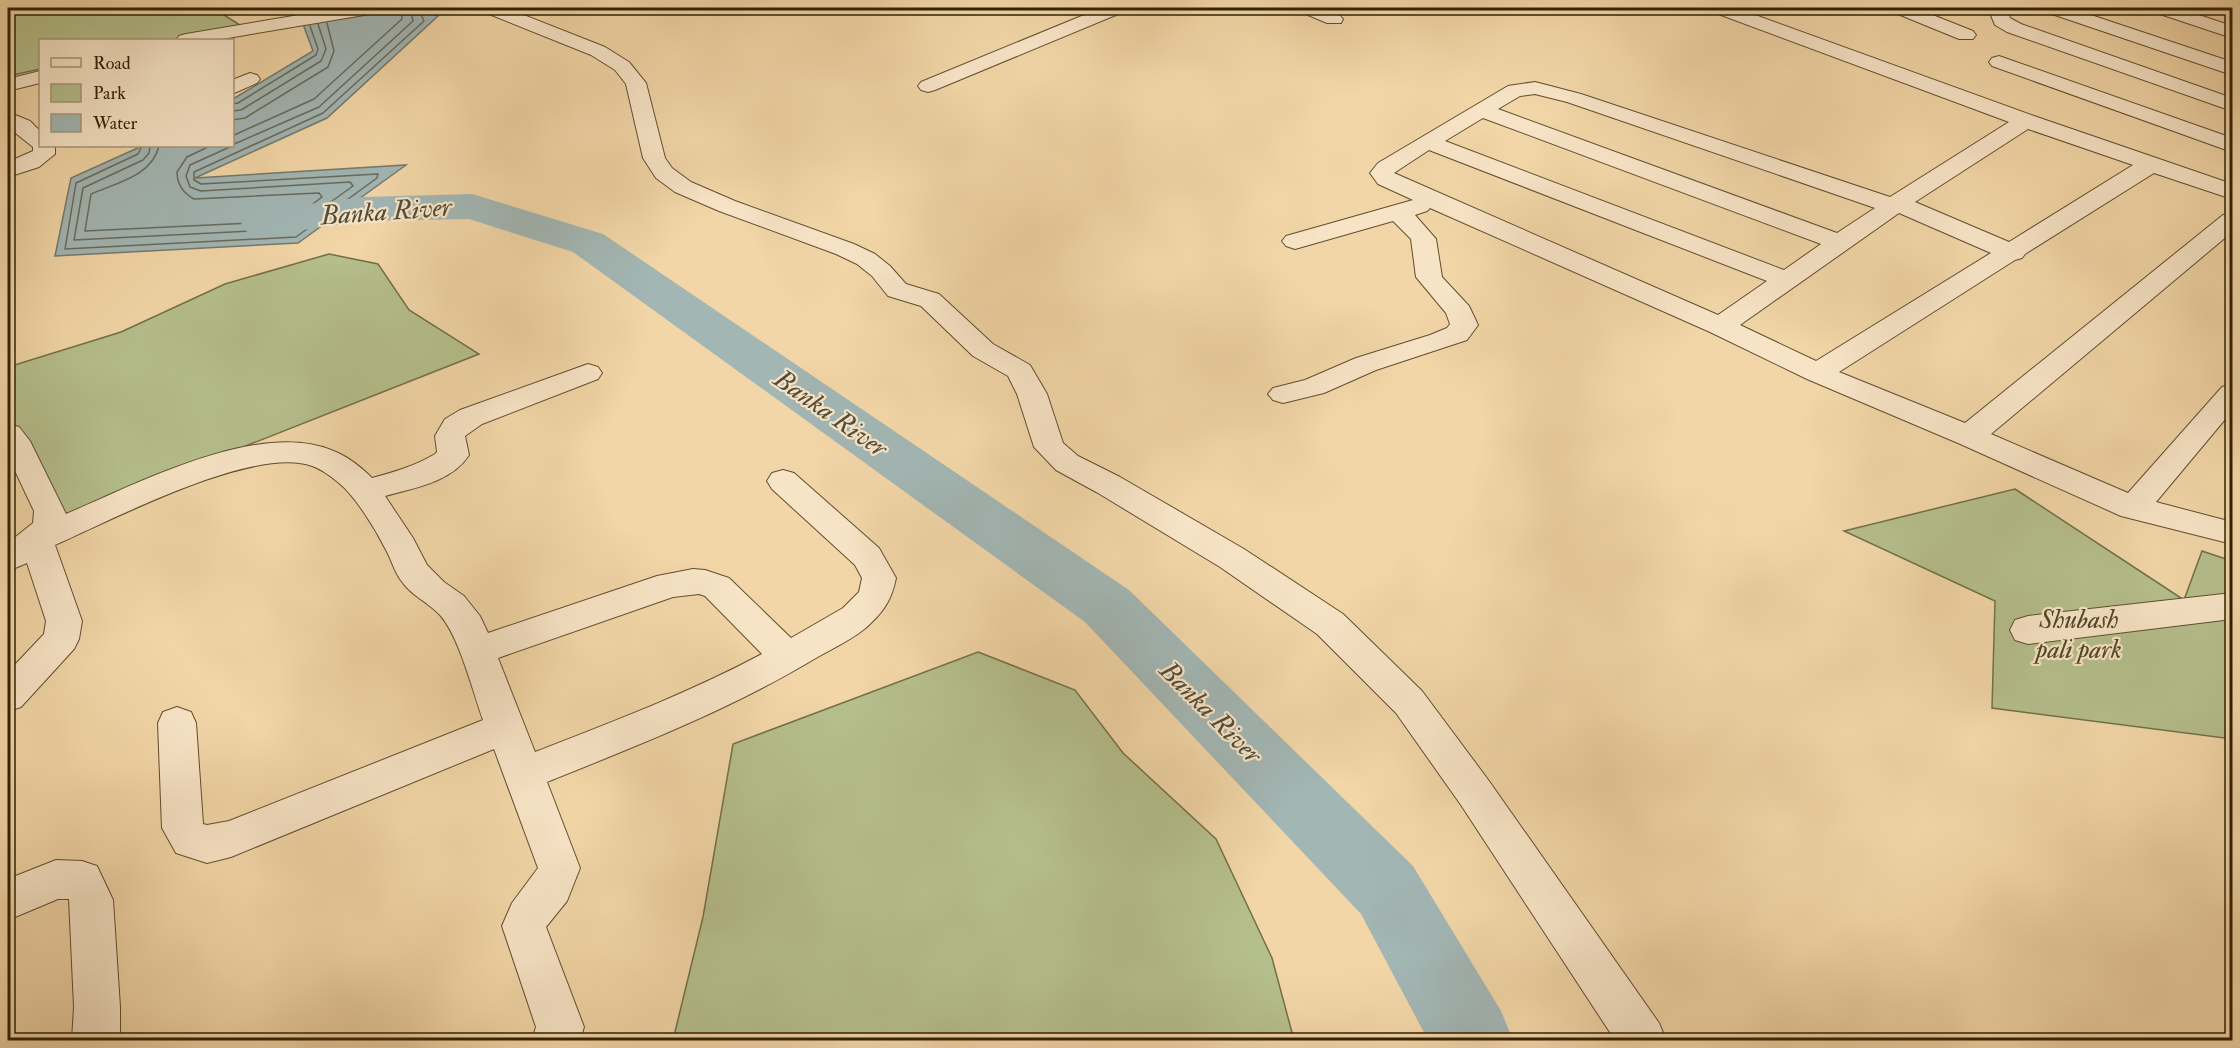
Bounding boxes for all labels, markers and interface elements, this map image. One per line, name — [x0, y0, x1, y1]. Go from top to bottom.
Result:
legend — [39, 39, 234, 147]
text: Road — [93, 52, 131, 75]
text: Park — [93, 82, 126, 105]
text: Water — [92, 112, 137, 135]
water label: Banka River — [317, 190, 455, 233]
water label: Banka River — [766, 361, 896, 466]
park label: Shubash pali park — [2032, 604, 2122, 666]
water label: Banka River — [1151, 653, 1270, 772]

